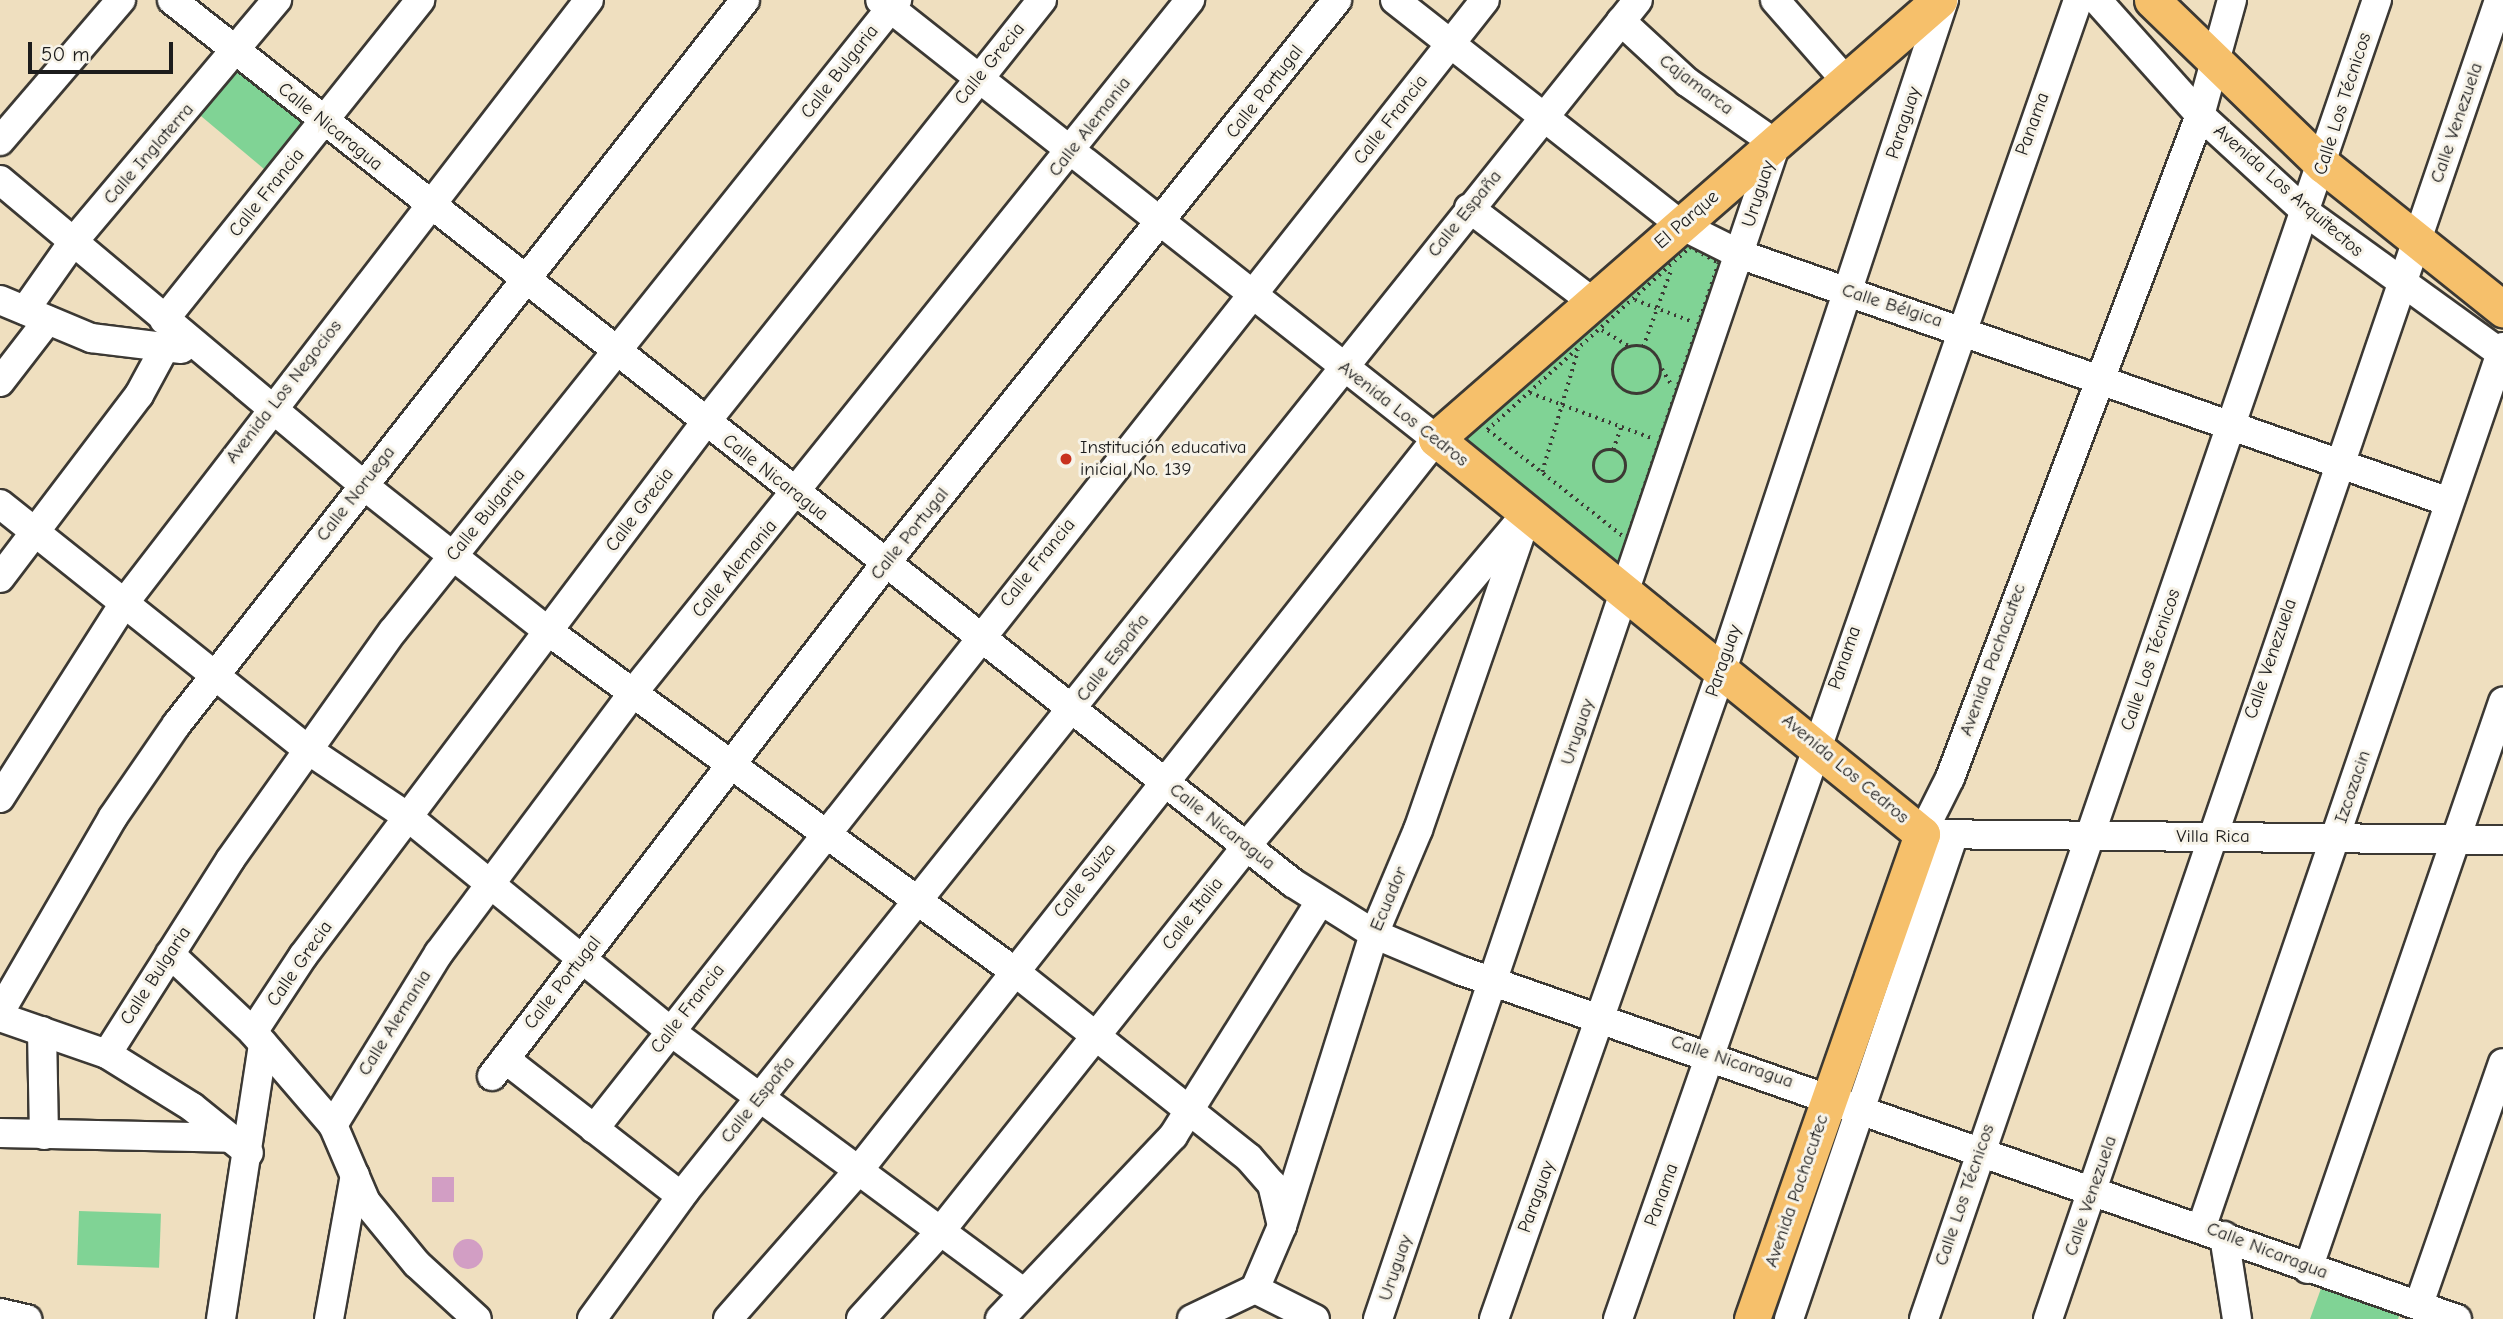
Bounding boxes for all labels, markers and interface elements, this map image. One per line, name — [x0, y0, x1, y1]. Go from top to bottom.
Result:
street label: Calle Grecia — [950, 18, 1030, 110]
street label: Calle Bulgaria — [796, 21, 884, 123]
scale bar — [32, 28, 177, 72]
street label: Calle Los Técnicos — [2309, 30, 2377, 178]
street label: Calle Portugal — [1221, 41, 1309, 143]
text: 50 m — [41, 42, 90, 66]
street label: Cajamarca — [1654, 50, 1738, 120]
street label: Calle Venezuela — [2426, 60, 2488, 186]
street label: Calle Francia — [1349, 71, 1433, 169]
street label: Calle Alemania — [1044, 72, 1136, 182]
street label: Calle Nicaragua — [273, 78, 387, 176]
street label: Paraguay — [1882, 84, 1926, 162]
street label: Panama — [2011, 89, 2055, 159]
street label: Calle Inglaterra — [99, 99, 199, 209]
street label: Avenida Los Arquitectos — [2209, 120, 2367, 262]
street label: Calle Francia — [224, 144, 310, 242]
street label: Uruguay — [1738, 158, 1780, 230]
street label: Calle España — [1423, 166, 1507, 262]
street label: El Parque — [1650, 186, 1724, 254]
street label: Calle Bélgica — [1839, 279, 1945, 333]
street label: Avenida Los Negocios — [221, 316, 347, 468]
street label: Avenida Los Cedros — [1333, 356, 1473, 472]
street label: Calle Nicaragua — [718, 430, 832, 526]
place label: Institución educativa inicial No. 139 — [1080, 437, 1246, 481]
street label: Calle Noruega — [312, 442, 400, 546]
marker: Institución educativa inicial No. 139 — [1058, 451, 1074, 467]
street label: Calle Bulgaria — [442, 464, 530, 566]
street label: Calle Grecia — [601, 464, 679, 556]
street label: Calle Portugal — [866, 483, 954, 585]
street label: Calle Francia — [995, 514, 1081, 612]
street label: Calle Alemania — [688, 516, 782, 622]
street label: Avenida Pachacutec — [1955, 581, 2031, 739]
street label: Calle Los Técnicos — [2116, 586, 2186, 734]
street label: Calle Venezuela — [2240, 596, 2302, 722]
street label: Calle España — [1072, 610, 1154, 706]
street label: Paraguay — [1701, 622, 1747, 700]
street label: Panama — [1824, 623, 1866, 693]
street label: Uruguay — [1556, 696, 1600, 768]
street label: Avenida Los Cedros — [1777, 709, 1913, 829]
street label: Izcozacin — [2330, 748, 2376, 826]
street label: Calle Nicaragua — [1165, 779, 1279, 875]
street label: Villa Rica — [2176, 826, 2250, 848]
street label: Calle Suiza — [1049, 839, 1121, 923]
street label: Ecuador — [1365, 863, 1413, 935]
street label: Calle Italia — [1158, 873, 1228, 955]
street label: Calle Grecia — [262, 917, 338, 1011]
street label: Calle Bulgaria — [116, 922, 196, 1030]
street label: Calle Portugal — [519, 932, 607, 1034]
street label: Calle Francia — [646, 960, 730, 1058]
street label: Calle Alemania — [353, 966, 437, 1080]
street label: Calle Nicaragua — [1668, 1030, 1796, 1094]
street label: Calle España — [716, 1052, 800, 1148]
street label: Avenida Pachacutec — [1760, 1111, 1834, 1271]
street label: Calle Los Técnicos — [1930, 1121, 2000, 1269]
street label: Calle Venezuela — [2060, 1133, 2122, 1259]
street label: Paraguay — [1514, 1158, 1560, 1236]
street label: Panama — [1640, 1160, 1684, 1230]
street label: Calle Nicaragua — [2203, 1217, 2331, 1285]
street label: Uruguay — [1374, 1232, 1418, 1304]

